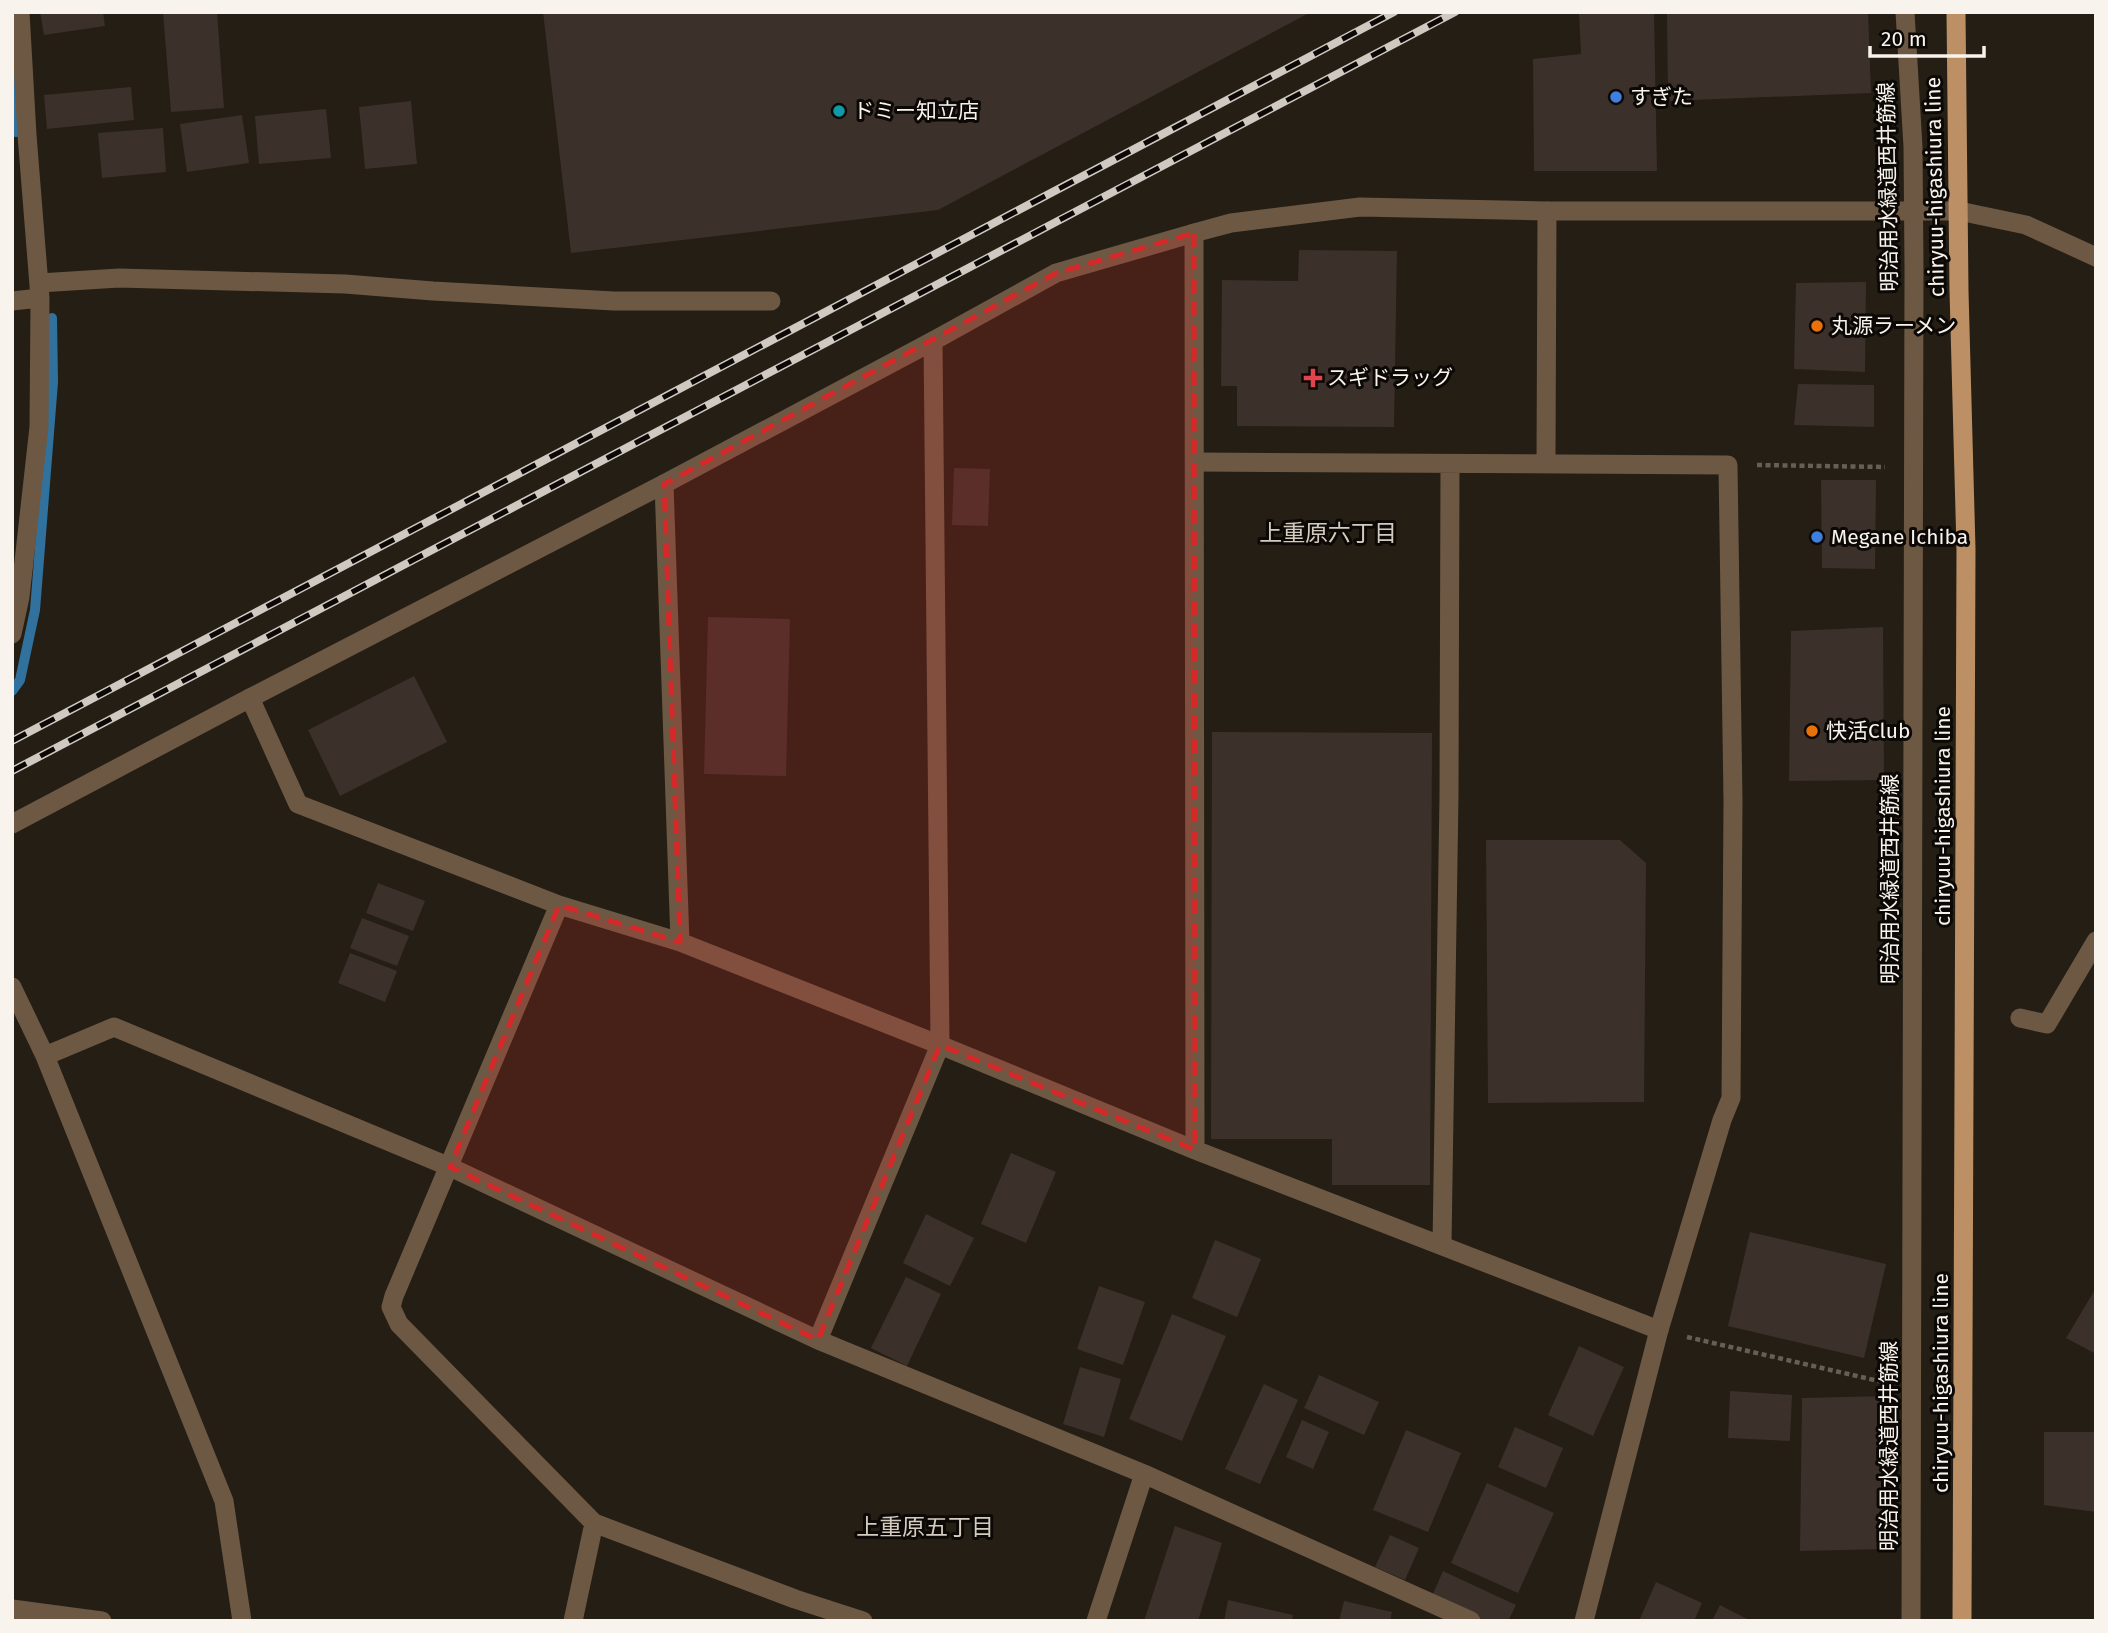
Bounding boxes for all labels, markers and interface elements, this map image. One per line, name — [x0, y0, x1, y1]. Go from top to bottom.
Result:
scale bar — [1870, 14, 1984, 58]
text: 20 m — [1881, 26, 1927, 52]
street label: chiryuu-higashiura line — [1920, 77, 1950, 297]
street label: 明治用水緑道西井筋線 — [1873, 82, 1903, 292]
place label: すぎた — [1630, 84, 1693, 110]
marker: すぎた — [1608, 89, 1624, 105]
place label: ドミー知立店 — [853, 98, 979, 124]
marker: ドミー知立店 — [831, 103, 847, 119]
place label: 丸源ラーメン — [1831, 313, 1956, 339]
marker: 丸源ラーメン — [1809, 318, 1825, 334]
place label: スギドラッグ — [1327, 365, 1453, 391]
marker: スギドラッグ — [1305, 370, 1321, 386]
district label: 上重原六丁目 — [1259, 519, 1397, 547]
place label: Megane Ichiba — [1831, 524, 1968, 550]
marker: Megane Ichiba — [1809, 529, 1825, 545]
street label: chiryuu-higashiura line — [1930, 706, 1956, 926]
place label: 快活Club — [1826, 718, 1910, 744]
marker: 快活Club — [1804, 723, 1820, 739]
street label: 明治用水緑道西井筋線 — [1877, 774, 1903, 984]
street label: chiryuu-higashiura line — [1928, 1273, 1954, 1493]
street label: 明治用水緑道西井筋線 — [1876, 1341, 1902, 1551]
district label: 上重原五丁目 — [856, 1513, 994, 1541]

